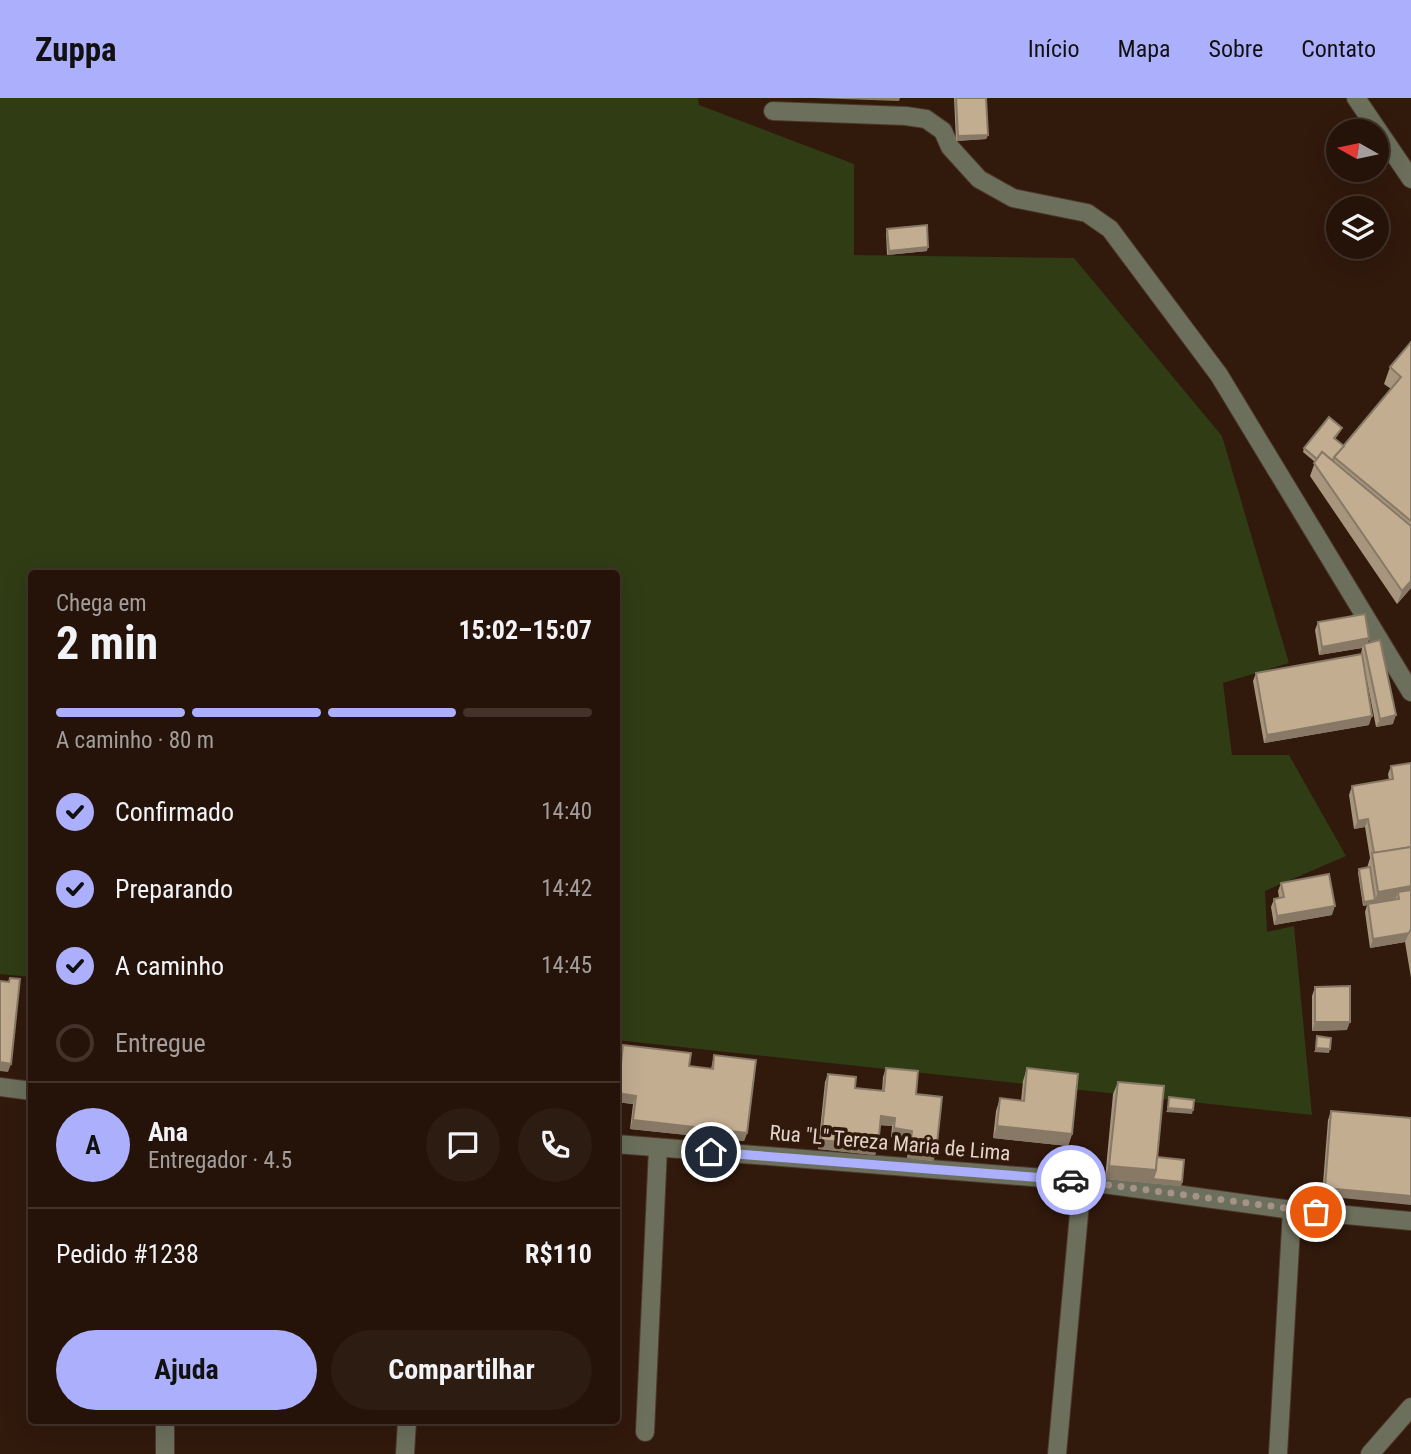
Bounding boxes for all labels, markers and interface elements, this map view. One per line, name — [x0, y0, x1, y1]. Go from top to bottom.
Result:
text: Zuppa — [35, 30, 117, 69]
text: Início — [1028, 35, 1080, 63]
text: Mapa — [1118, 35, 1171, 63]
text: Sobre — [1209, 35, 1263, 63]
text: Contato — [1301, 35, 1376, 63]
north arrow — [1326, 119, 1390, 182]
map controls — [1326, 119, 1389, 259]
button: layers — [1326, 196, 1389, 259]
text: Chega em — [56, 590, 147, 617]
text: 15:02–15:07 — [458, 615, 592, 645]
text: 2 min — [56, 616, 158, 670]
text: A caminho · 80 m — [56, 727, 214, 754]
icon: check — [56, 793, 94, 831]
text: Confirmado — [115, 797, 234, 827]
text: 14:40 — [541, 798, 592, 825]
icon: check — [56, 870, 94, 908]
text: Preparando — [115, 874, 233, 904]
text: 14:42 — [541, 875, 592, 902]
icon: check — [56, 947, 94, 985]
text: A caminho — [115, 951, 224, 981]
text: 14:45 — [541, 952, 592, 979]
text: Entregue — [115, 1028, 206, 1058]
button: chat — [426, 1108, 500, 1182]
button: phone — [518, 1108, 592, 1182]
text: Ana — [148, 1117, 188, 1147]
street label: Rua "L" Tereza Maria de Lima — [769, 1121, 1011, 1165]
pin — [681, 1122, 741, 1182]
text: A — [85, 1130, 101, 1160]
icon: home — [692, 1133, 730, 1171]
courier — [1036, 1145, 1106, 1215]
text: Entregador · 4.5 — [148, 1147, 292, 1174]
icon: car — [1052, 1161, 1090, 1199]
pin — [1286, 1182, 1346, 1242]
icon: bag — [1297, 1193, 1335, 1231]
text: Pedido #1238 — [56, 1239, 199, 1269]
text: R$110 — [525, 1239, 592, 1269]
button: Ajuda — [56, 1330, 317, 1410]
button: Compartilhar — [331, 1330, 592, 1410]

